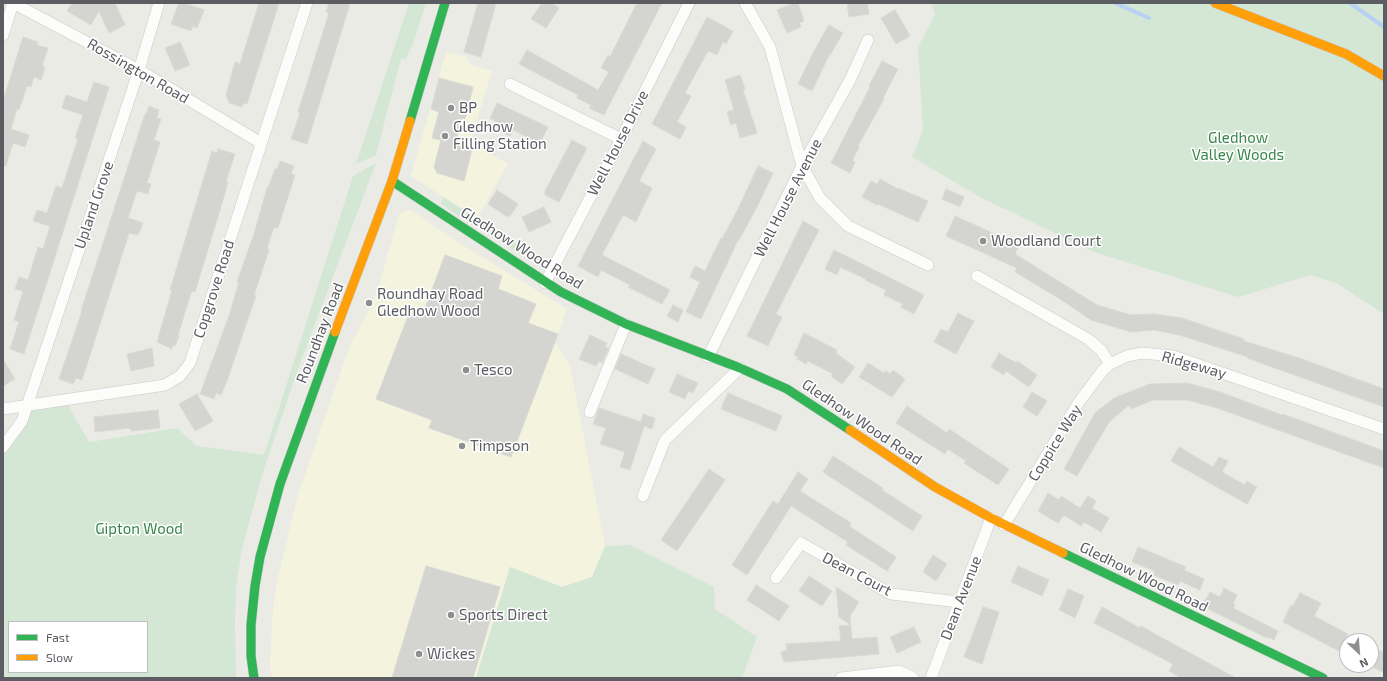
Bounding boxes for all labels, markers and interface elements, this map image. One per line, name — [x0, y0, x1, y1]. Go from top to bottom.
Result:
street label: Rossington Road — [84, 35, 192, 107]
street label: Well House Drive — [584, 87, 652, 199]
place label: BP — [459, 99, 477, 117]
marker: BP — [446, 103, 456, 113]
place label: Gledhow Filling Station — [453, 118, 547, 153]
park label: Gledhow Valley Woods — [1192, 129, 1284, 164]
marker: Gledhow Filling Station — [440, 131, 450, 141]
street label: Well House Avenue — [750, 136, 826, 260]
street label: Upland Grove — [71, 159, 117, 251]
street label: Gledhow Wood Road — [457, 203, 587, 293]
place label: Woodland Court — [991, 232, 1101, 250]
marker: Woodland Court — [978, 236, 988, 246]
street label: Copgrove Road — [190, 238, 238, 340]
street label: Roundhay Road — [293, 280, 347, 386]
place label: Roundhay Road Gledhow Wood — [377, 285, 483, 320]
marker: Roundhay Road Gledhow Wood — [364, 298, 374, 308]
street label: Ridgeway — [1160, 347, 1228, 383]
place label: Tesco — [474, 361, 512, 379]
marker: Tesco — [461, 365, 471, 375]
street label: Gledhow Wood Road — [799, 375, 925, 469]
street label: Coppice Way — [1024, 401, 1086, 485]
place label: Timpson — [470, 437, 529, 455]
marker: Timpson — [457, 441, 467, 451]
park label: Gipton Wood — [95, 520, 183, 538]
street label: Gledhow Wood Road — [1077, 538, 1211, 616]
street label: Dean Court — [819, 548, 895, 600]
street label: Dean Avenue — [937, 553, 985, 643]
place label: Sports Direct — [459, 606, 548, 624]
marker: Sports Direct — [446, 610, 456, 620]
legend — [8, 621, 148, 673]
text: Fast — [46, 630, 69, 644]
north arrow — [1339, 633, 1379, 673]
place label: Wickes — [427, 645, 475, 663]
marker: Wickes — [414, 649, 424, 659]
text: Slow — [46, 650, 73, 664]
text: N — [1358, 656, 1370, 671]

